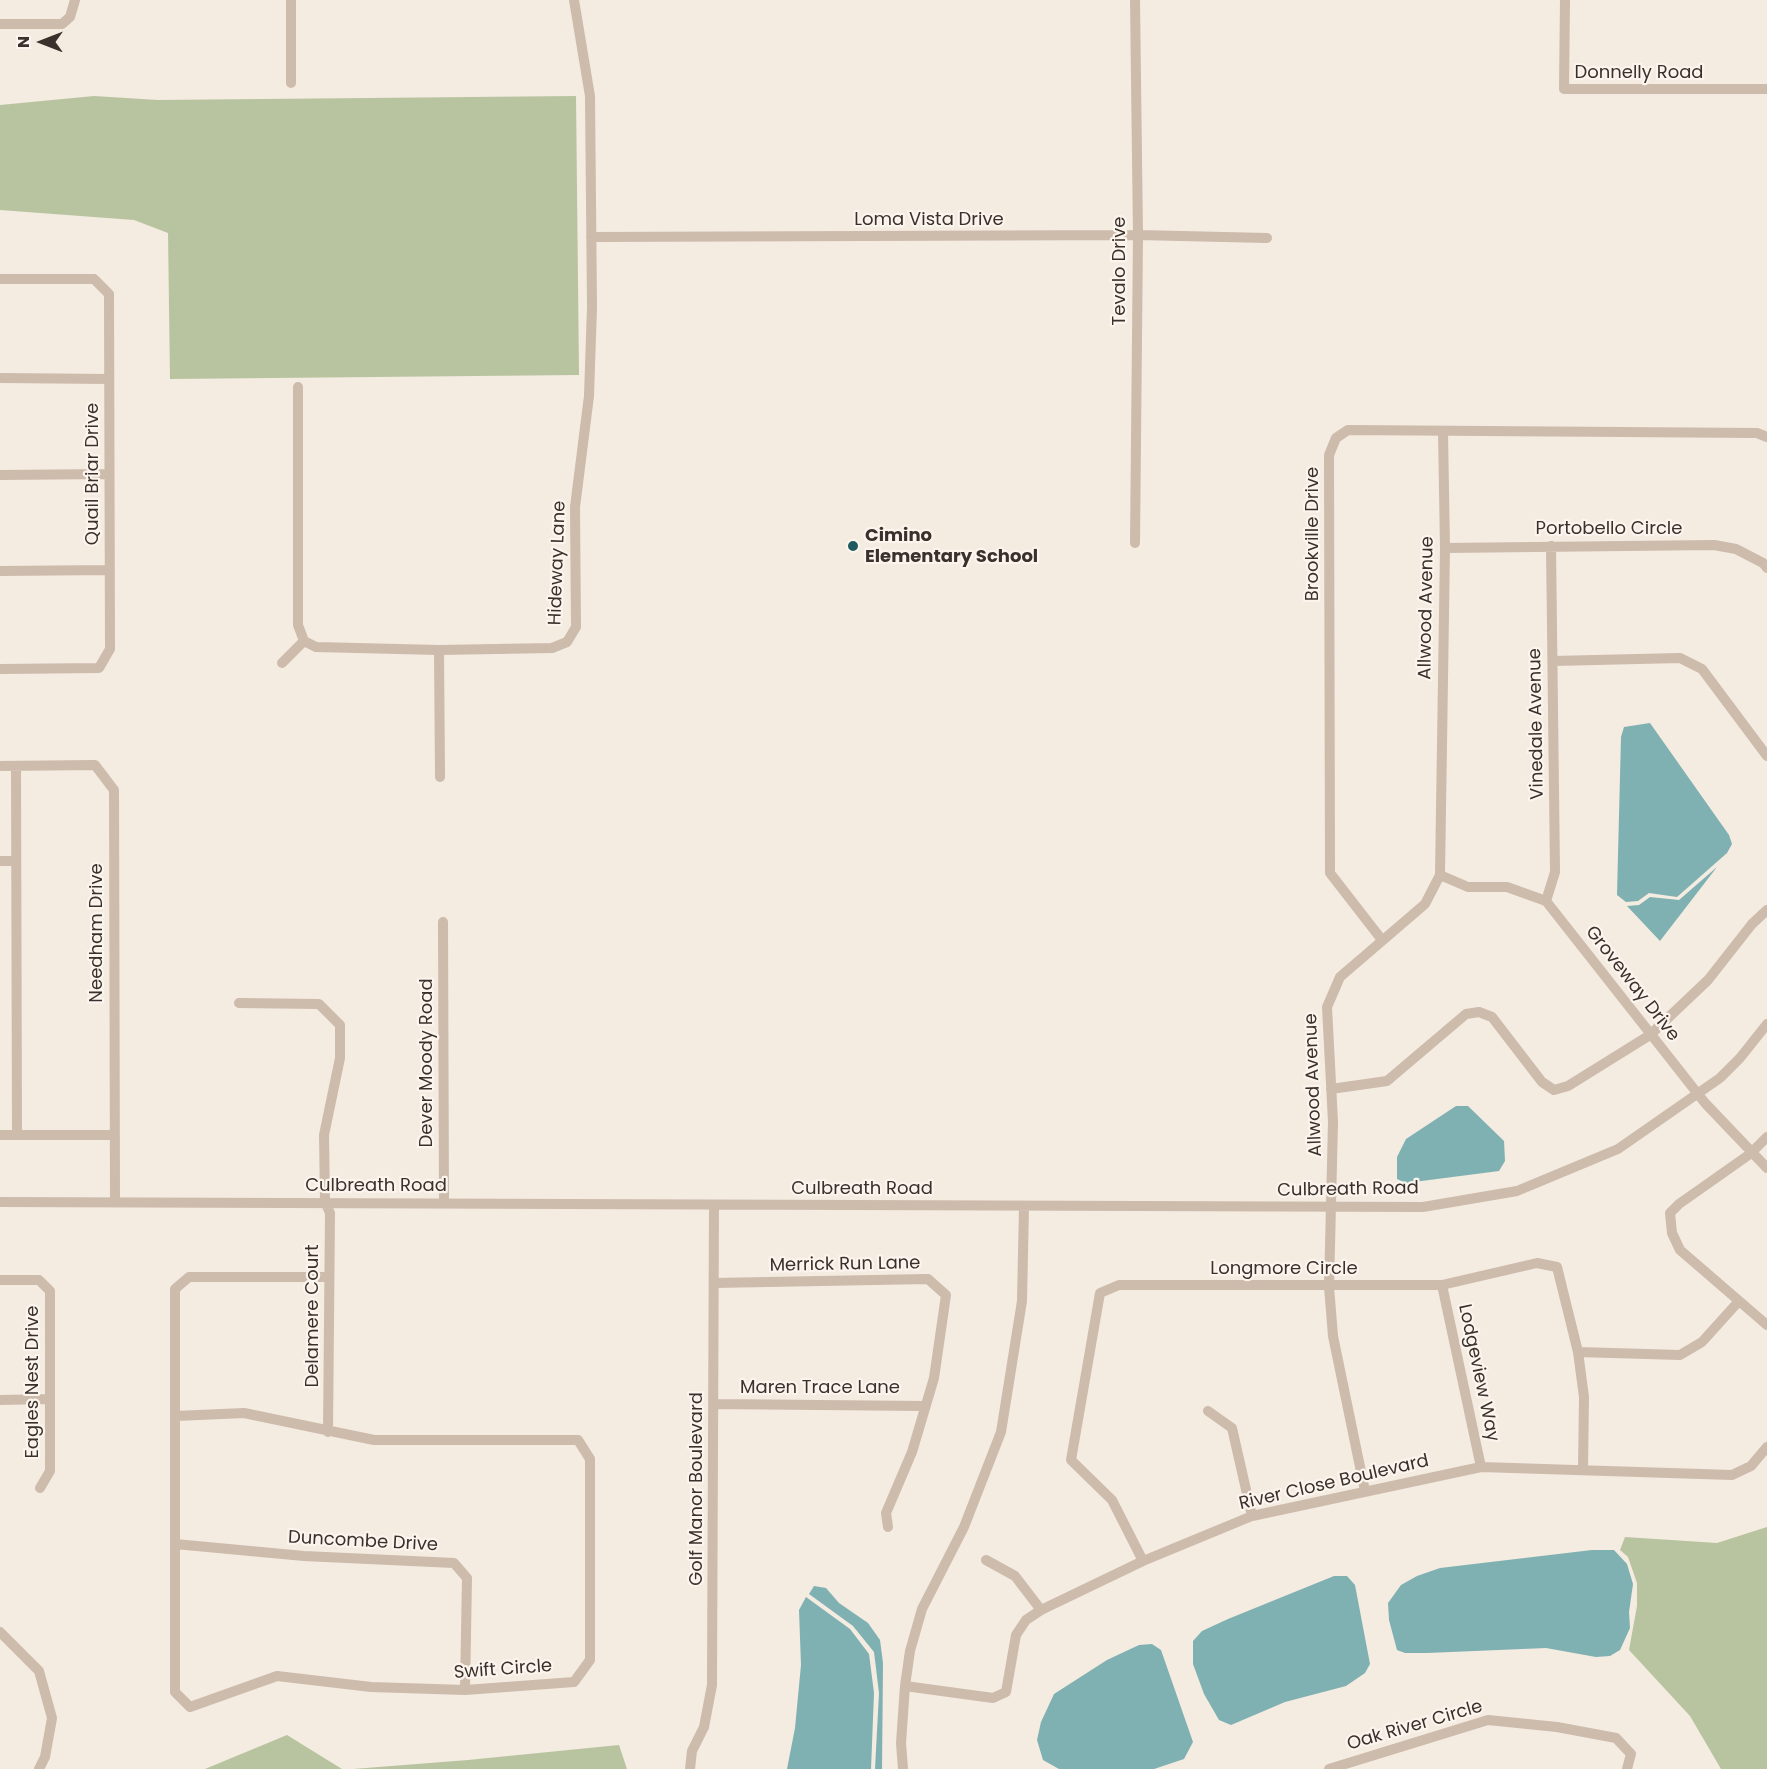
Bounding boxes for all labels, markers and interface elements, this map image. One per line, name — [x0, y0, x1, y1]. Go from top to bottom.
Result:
north arrow — [12, 12, 72, 72]
text: N — [12, 36, 35, 48]
street label: Donnelly Road — [1574, 62, 1704, 84]
street label: Loma Vista Drive — [854, 209, 1004, 231]
street label: Tevalo Drive — [1109, 216, 1131, 326]
street label: Quail Briar Drive — [82, 403, 104, 545]
street label: Brookville Drive — [1302, 467, 1324, 601]
street label: Hideway Lane — [545, 500, 571, 626]
street label: Portobello Circle — [1536, 518, 1682, 540]
place label: Cimino Elementary School — [865, 525, 1038, 568]
street label: Allwood Avenue — [1415, 536, 1439, 680]
marker: Cimino Elementary School — [846, 539, 860, 553]
street label: Vinedale Avenue — [1525, 648, 1549, 800]
street label: Needham Drive — [86, 863, 108, 1003]
street label: Groveway Drive — [1580, 922, 1684, 1046]
street label: Dever Moody Road — [416, 978, 438, 1148]
street label: Allwood Avenue — [1301, 1013, 1327, 1157]
street label: Culbreath Road — [305, 1175, 447, 1197]
street label: Culbreath Road — [791, 1178, 933, 1200]
street label: Culbreath Road — [1277, 1178, 1419, 1202]
street label: Delamere Court — [302, 1244, 324, 1388]
street label: Merrick Run Lane — [769, 1253, 921, 1277]
street label: Longmore Circle — [1210, 1258, 1358, 1280]
street label: Lodgeview Way — [1453, 1302, 1503, 1444]
street label: Eagles Nest Drive — [22, 1305, 44, 1459]
street label: Maren Trace Lane — [740, 1377, 900, 1399]
street label: Golf Manor Boulevard — [686, 1392, 708, 1586]
street label: River Close Boulevard — [1237, 1451, 1431, 1515]
street label: Duncombe Drive — [288, 1527, 438, 1557]
street label: Swift Circle — [453, 1656, 553, 1684]
street label: Oak River Circle — [1345, 1696, 1485, 1756]

